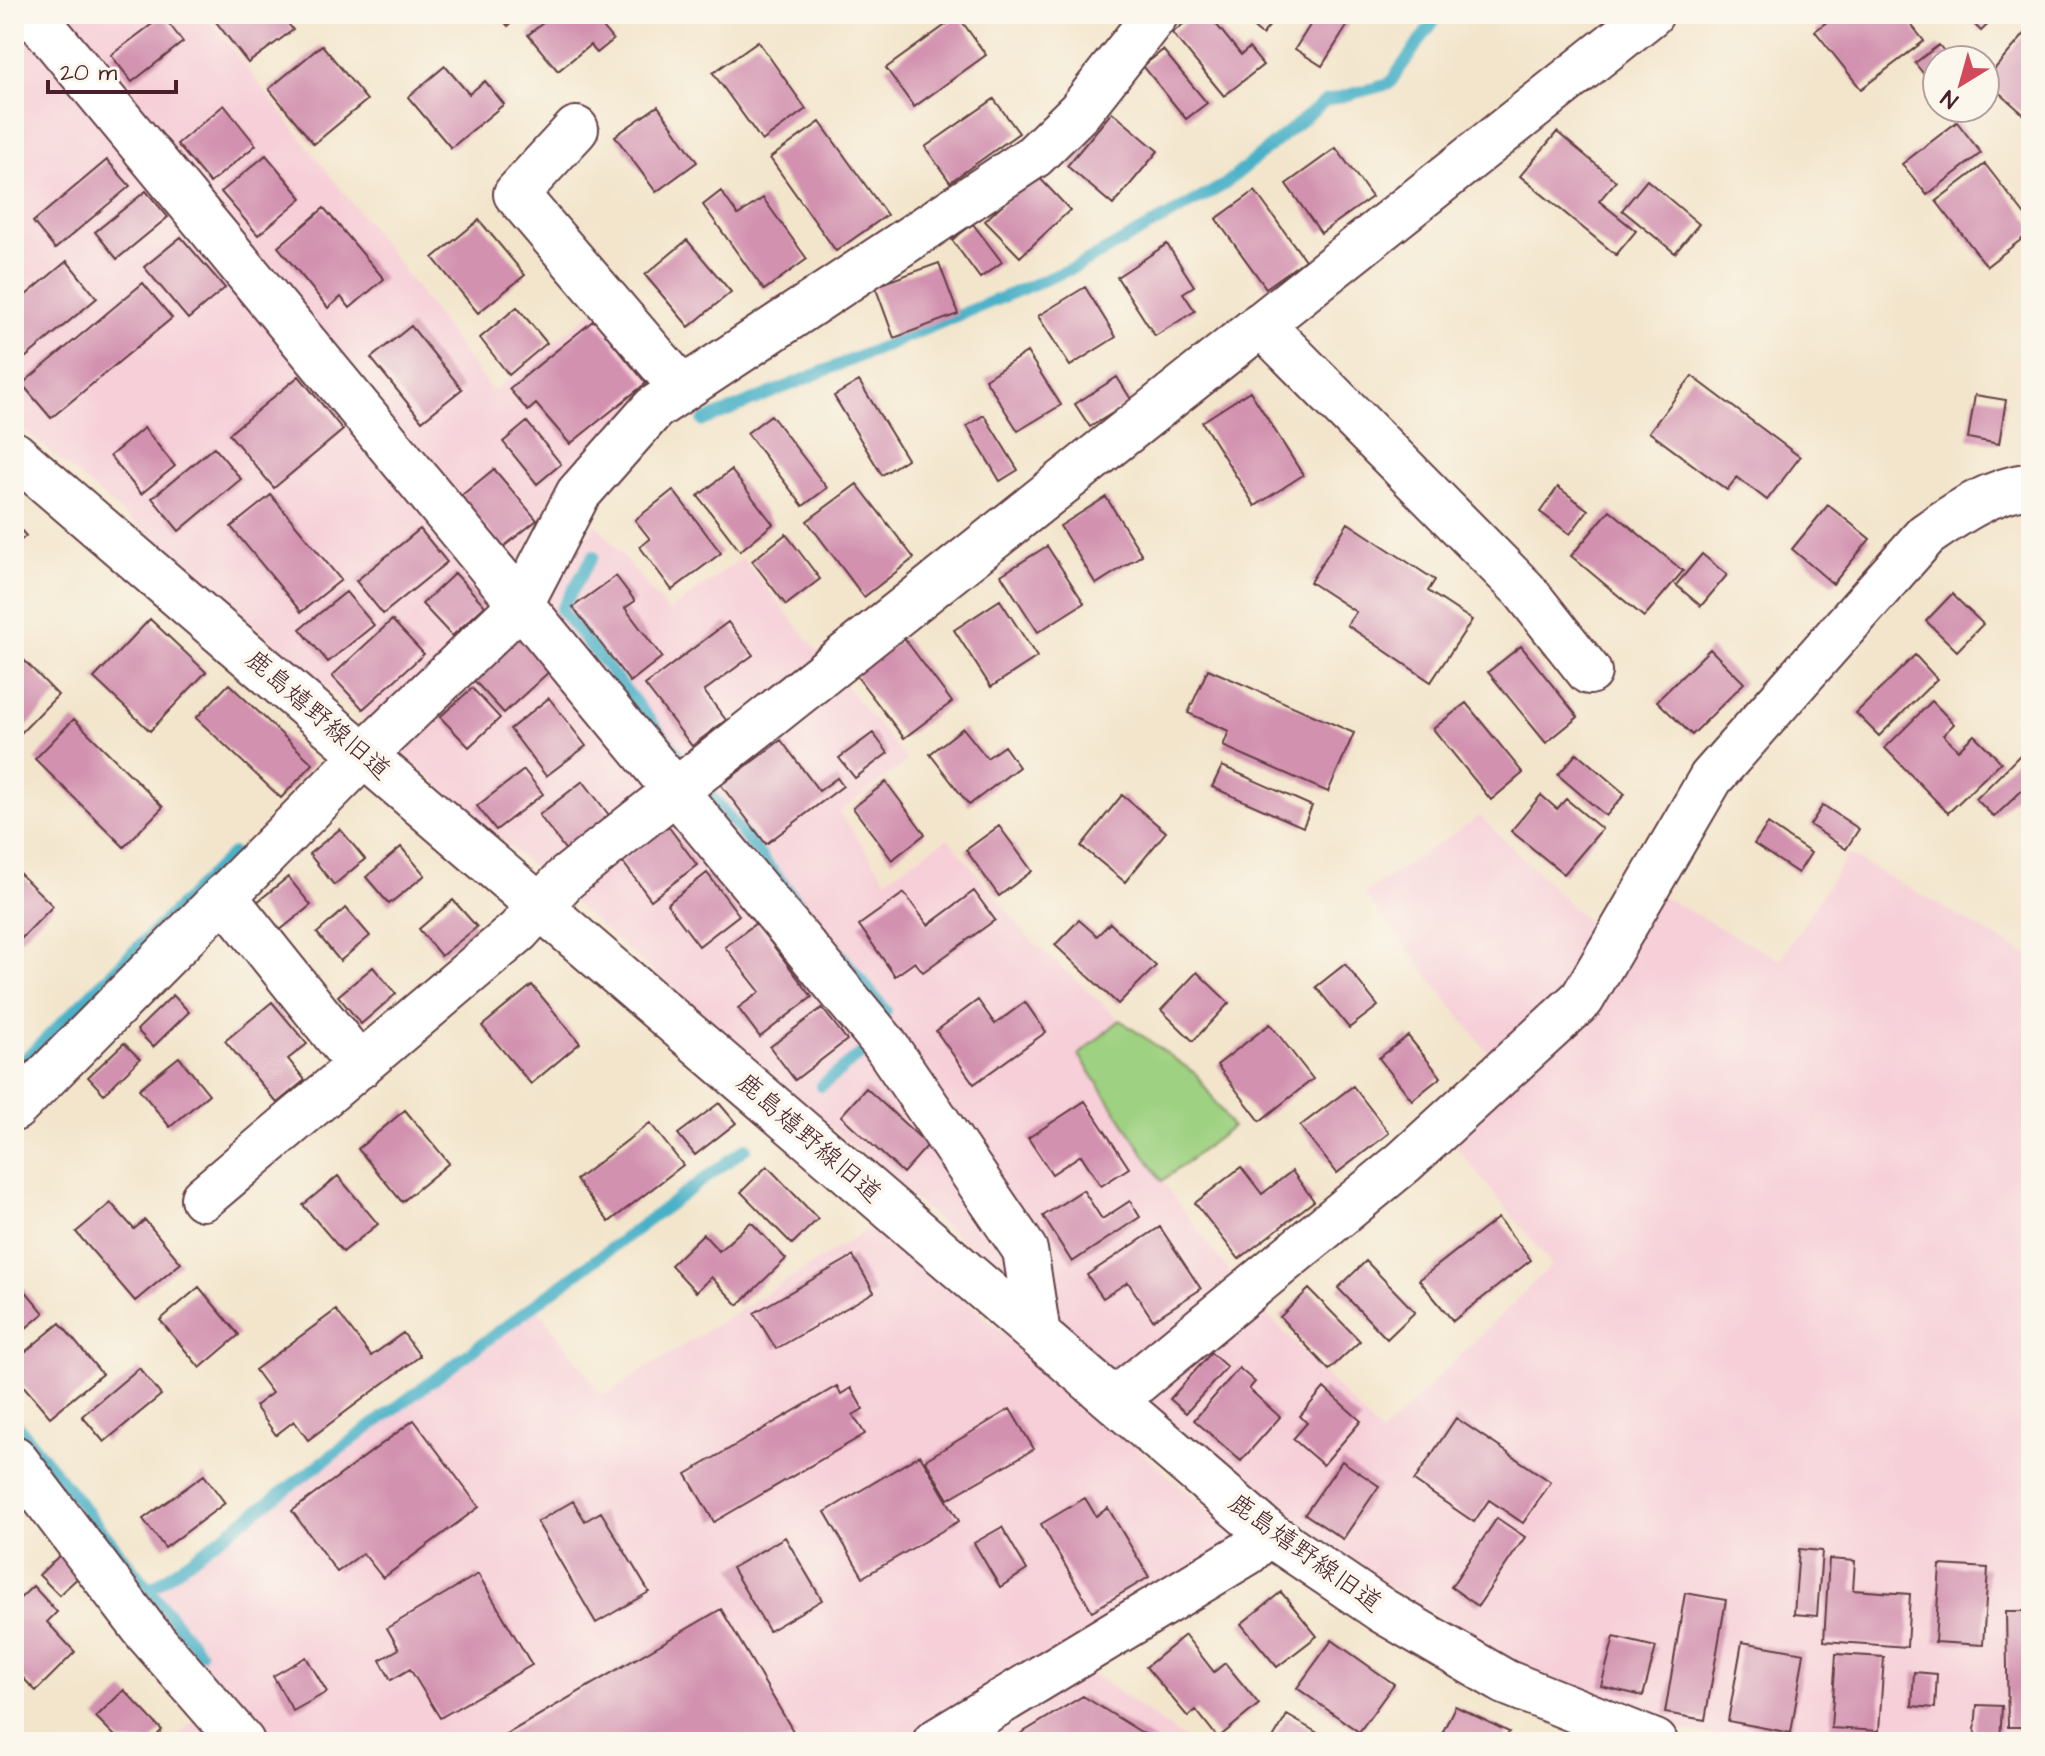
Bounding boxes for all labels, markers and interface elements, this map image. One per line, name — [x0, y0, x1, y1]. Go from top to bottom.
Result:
scale bar — [48, 44, 176, 94]
north arrow — [1921, 44, 2001, 124]
text: 20 m — [60, 56, 117, 90]
text: N — [1935, 82, 1965, 115]
street label: 鹿島嬉野線旧道 — [238, 642, 398, 788]
street label: 鹿島嬉野線旧道 — [729, 1065, 889, 1211]
street label: 鹿島嬉野線旧道 — [1221, 1485, 1389, 1621]

